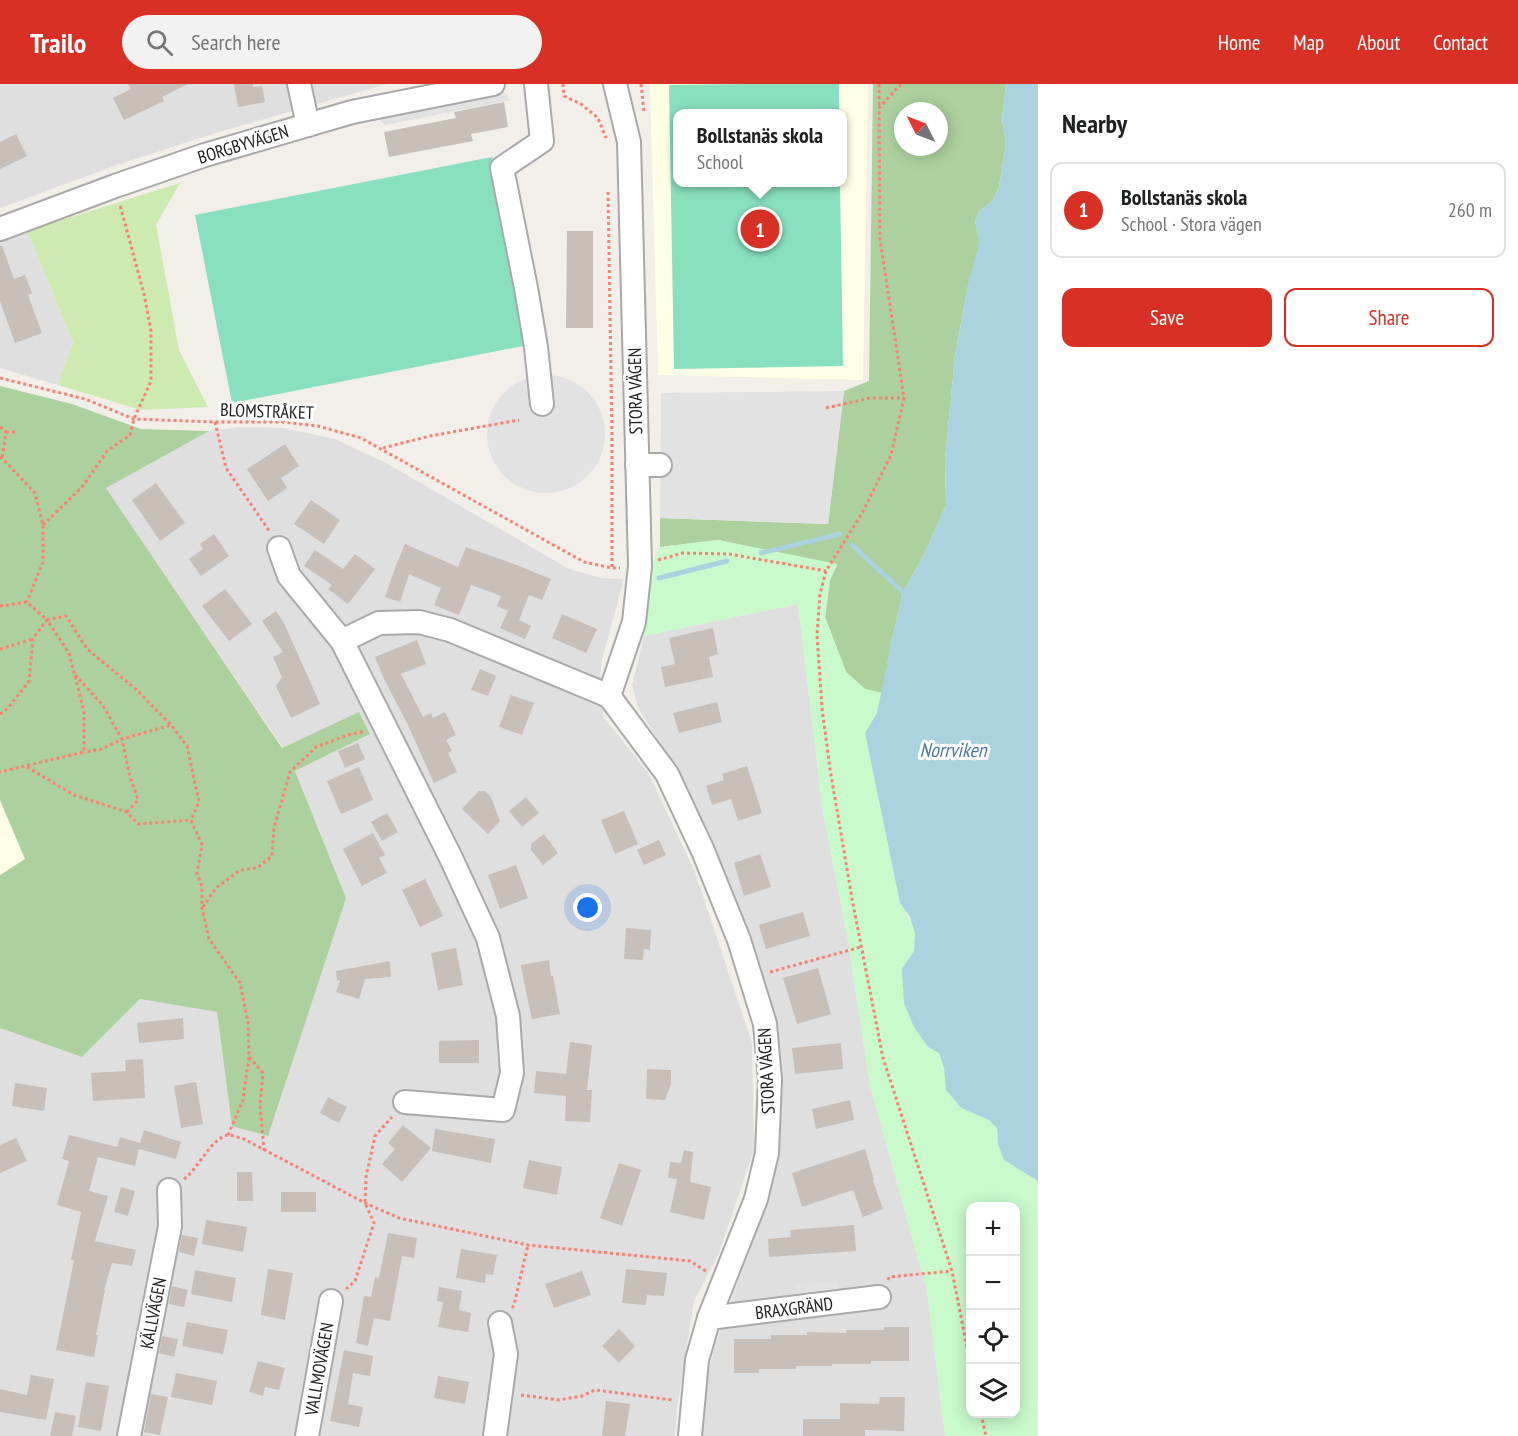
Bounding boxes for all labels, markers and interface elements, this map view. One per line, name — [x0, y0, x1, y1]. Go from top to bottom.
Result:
search box — [122, 15, 542, 69]
text: Trailo — [30, 24, 86, 61]
icon: search — [143, 26, 176, 59]
text: Search here — [191, 28, 281, 56]
text: Home — [1218, 29, 1260, 56]
text: Map — [1293, 29, 1324, 56]
text: About — [1357, 29, 1400, 56]
text: Contact — [1433, 29, 1488, 56]
north arrow — [894, 102, 948, 156]
text: Nearby — [1062, 107, 1127, 140]
popup — [673, 109, 847, 187]
street label: BORGBYVÄGEN — [195, 119, 291, 169]
text: Bollstanäs skola — [697, 121, 823, 149]
text: School — [697, 149, 743, 175]
text: Bollstanäs skola — [1121, 183, 1247, 211]
text: 1 — [1079, 197, 1088, 223]
text: 260 m — [1448, 197, 1492, 223]
pin: 1 — [740, 206, 780, 252]
text: School · Stora vägen — [1121, 211, 1262, 237]
button: Save — [1062, 288, 1272, 347]
button: Share — [1284, 288, 1494, 347]
street label: STORA VÄGEN — [623, 348, 647, 434]
street label: BLOMSTRÅKET — [220, 398, 314, 424]
water label: Norrviken — [919, 737, 988, 763]
your location — [573, 893, 602, 922]
street label: STORA VÄGEN — [752, 1027, 780, 1115]
map controls — [966, 1202, 1020, 1418]
button: + — [966, 1202, 1020, 1256]
button: − — [966, 1256, 1020, 1310]
street label: KÄLLVÄGEN — [135, 1275, 171, 1351]
street label: BRAXGRÄND — [754, 1292, 834, 1324]
button: locate — [966, 1310, 1020, 1364]
street label: VALLMOVÄGEN — [299, 1321, 338, 1418]
button: layers — [966, 1364, 1020, 1418]

